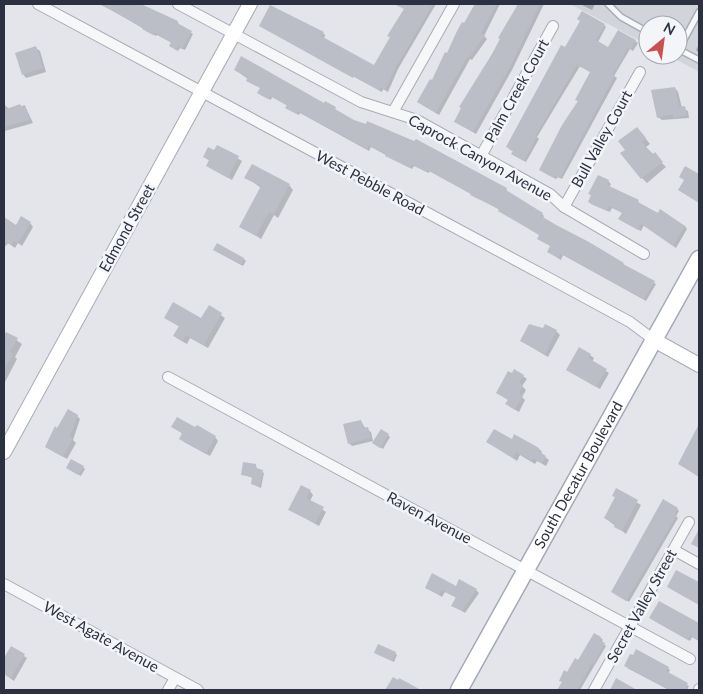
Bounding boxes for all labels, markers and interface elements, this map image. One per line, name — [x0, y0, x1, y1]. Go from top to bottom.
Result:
north arrow — [638, 15, 688, 65]
text: N — [661, 18, 678, 38]
street label: Palm Creek Court — [480, 35, 552, 146]
street label: Bull Valley Court — [567, 86, 636, 190]
street label: Caprock Canyon Avenue — [406, 110, 555, 204]
street label: West Pebble Road — [313, 146, 428, 218]
street label: Edmond Street — [95, 180, 158, 275]
street label: South Decatur Boulevard — [530, 398, 626, 551]
street label: Raven Avenue — [384, 487, 475, 547]
street label: Secret Valley Street — [602, 545, 680, 665]
street label: West Agate Avenue — [41, 597, 162, 675]

